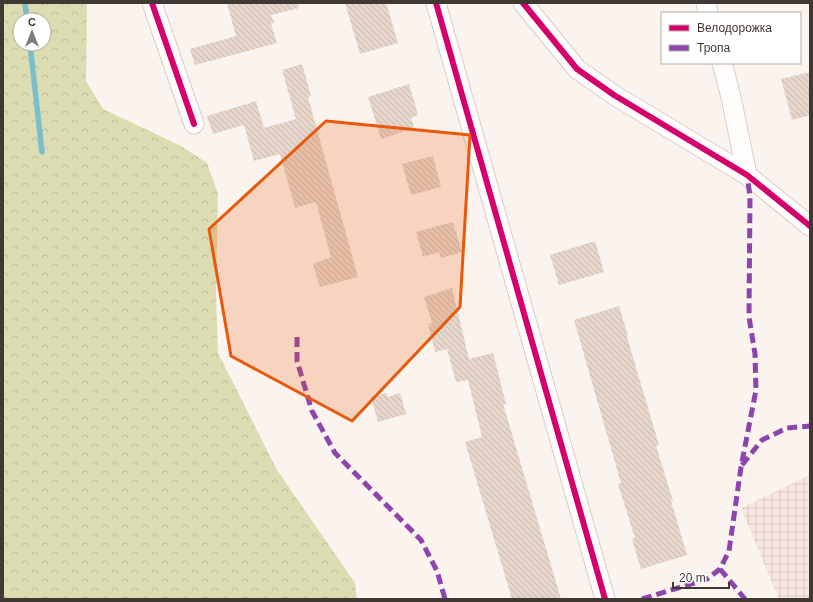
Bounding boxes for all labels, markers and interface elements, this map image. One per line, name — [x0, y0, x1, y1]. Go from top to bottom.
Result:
north arrow — [12, 12, 52, 52]
legend — [661, 12, 801, 64]
text: С — [28, 16, 36, 28]
text: Велодорожка — [697, 21, 772, 35]
text: Тропа — [697, 41, 731, 55]
scale bar — [673, 564, 729, 590]
text: 20 m — [679, 571, 706, 585]

